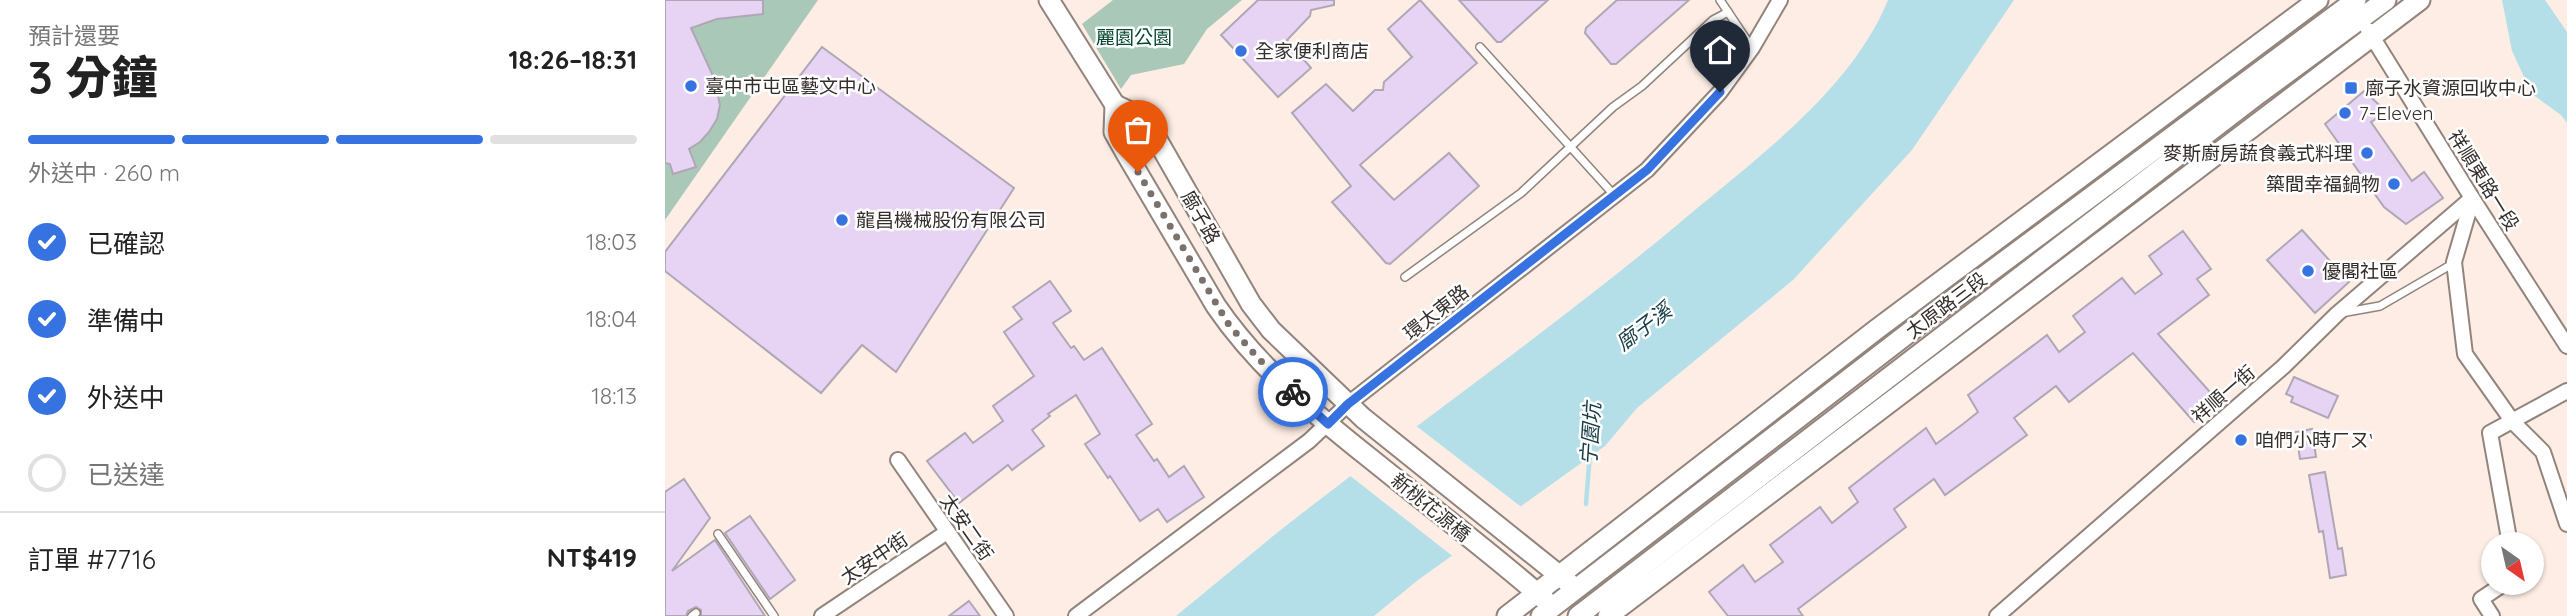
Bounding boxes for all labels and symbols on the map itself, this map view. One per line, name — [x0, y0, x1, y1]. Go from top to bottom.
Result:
pin — [1690, 20, 1750, 92]
park label: 麗園公園 — [1096, 25, 1172, 49]
place label: 全家便利商店 — [1255, 39, 1369, 63]
marker: 全家便利商店 — [1233, 43, 1249, 59]
place label: 臺中市屯區藝文中心 — [705, 74, 876, 98]
place label: 廍子水資源回收中心 — [2365, 76, 2536, 100]
marker: 臺中市屯區藝文中心 — [683, 78, 699, 94]
marker: 廍子水資源回收中心 — [2343, 80, 2359, 96]
pin — [1108, 100, 1168, 172]
place label: 7-Eleven — [2359, 101, 2433, 125]
marker: 7-Eleven — [2337, 105, 2353, 121]
street label: 祥順東路一段 — [2444, 125, 2524, 235]
place label: 麥斯廚房蔬食義式料理 — [2163, 141, 2353, 165]
marker: 麥斯廚房蔬食義式料理 — [2359, 145, 2375, 161]
place label: 築間幸福鍋物 — [2266, 172, 2380, 196]
marker: 築間幸福鍋物 — [2386, 176, 2402, 192]
street label: 廍子路 — [1176, 186, 1226, 248]
place label: 龍昌機械股份有限公司 — [856, 208, 1046, 232]
marker: 龍昌機械股份有限公司 — [834, 212, 850, 228]
place label: 優閣社區 — [2322, 259, 2398, 283]
marker: 優閣社區 — [2300, 263, 2316, 279]
street label: 太原路三段 — [1901, 267, 1991, 343]
street label: 環太東路 — [1399, 279, 1473, 345]
water label: 廍子溪 — [1610, 295, 1679, 356]
courier — [1258, 357, 1328, 427]
street label: 祥順一街 — [2186, 360, 2260, 428]
water label: 宁園坑 — [1575, 399, 1605, 466]
place label: 咱們小時ㄏㄡˋ — [2255, 428, 2373, 452]
marker: 咱們小時ㄏㄡˋ — [2233, 432, 2249, 448]
street label: 新桃花源橋 — [1387, 468, 1475, 546]
street label: 太安二街 — [935, 489, 999, 565]
street label: 太安中街 — [836, 527, 912, 589]
north arrow — [2481, 532, 2545, 595]

